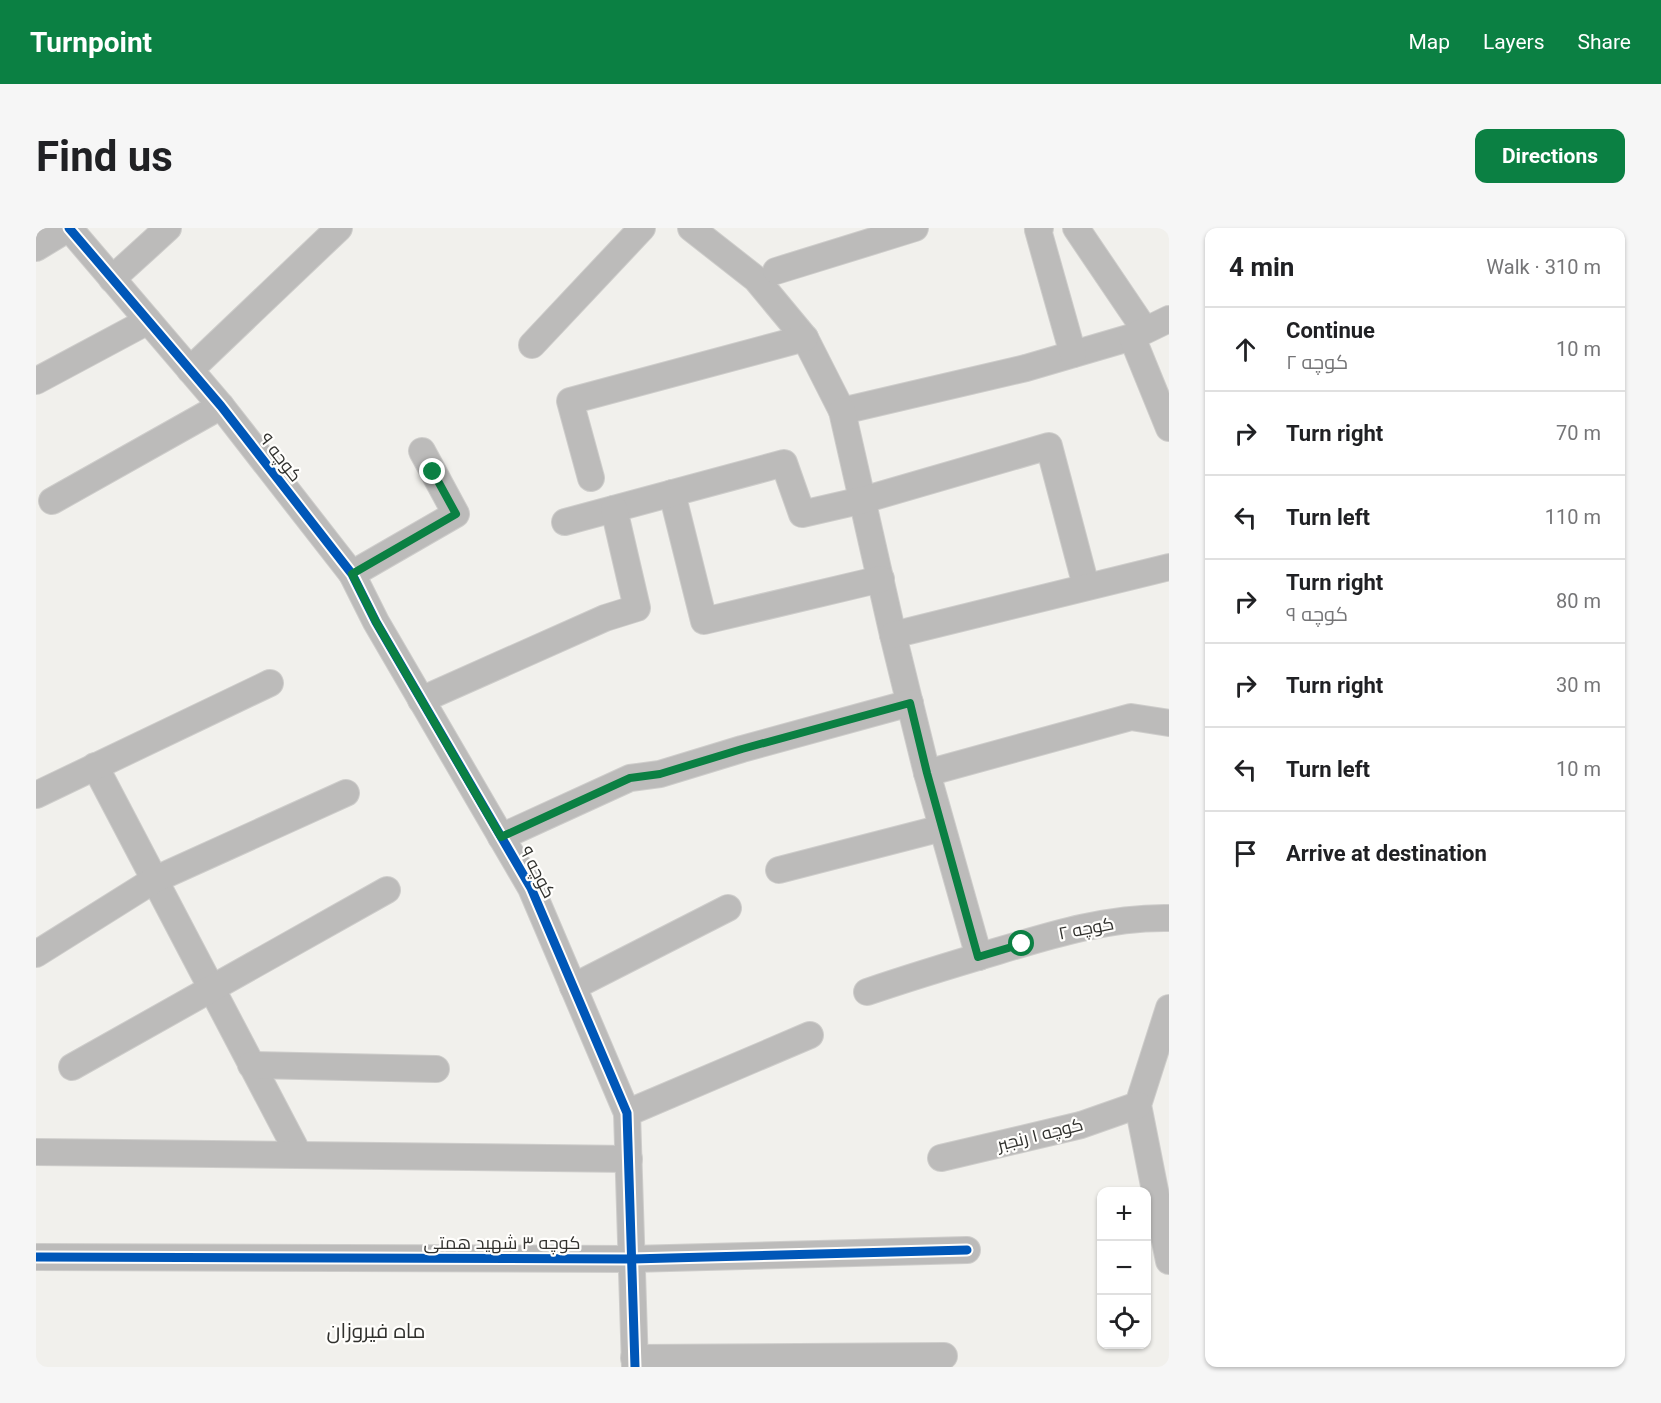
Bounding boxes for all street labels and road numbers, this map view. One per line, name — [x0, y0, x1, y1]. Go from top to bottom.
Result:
street label: کوچه ۹ — [254, 429, 306, 487]
street label: کوچه ۹ — [514, 842, 560, 903]
street label: کوچه ۲ — [1057, 912, 1116, 946]
street label: کوچه ۱ رنجبر — [994, 1113, 1086, 1157]
street label: کوچه ۳ شهید همتی — [424, 1232, 581, 1255]

